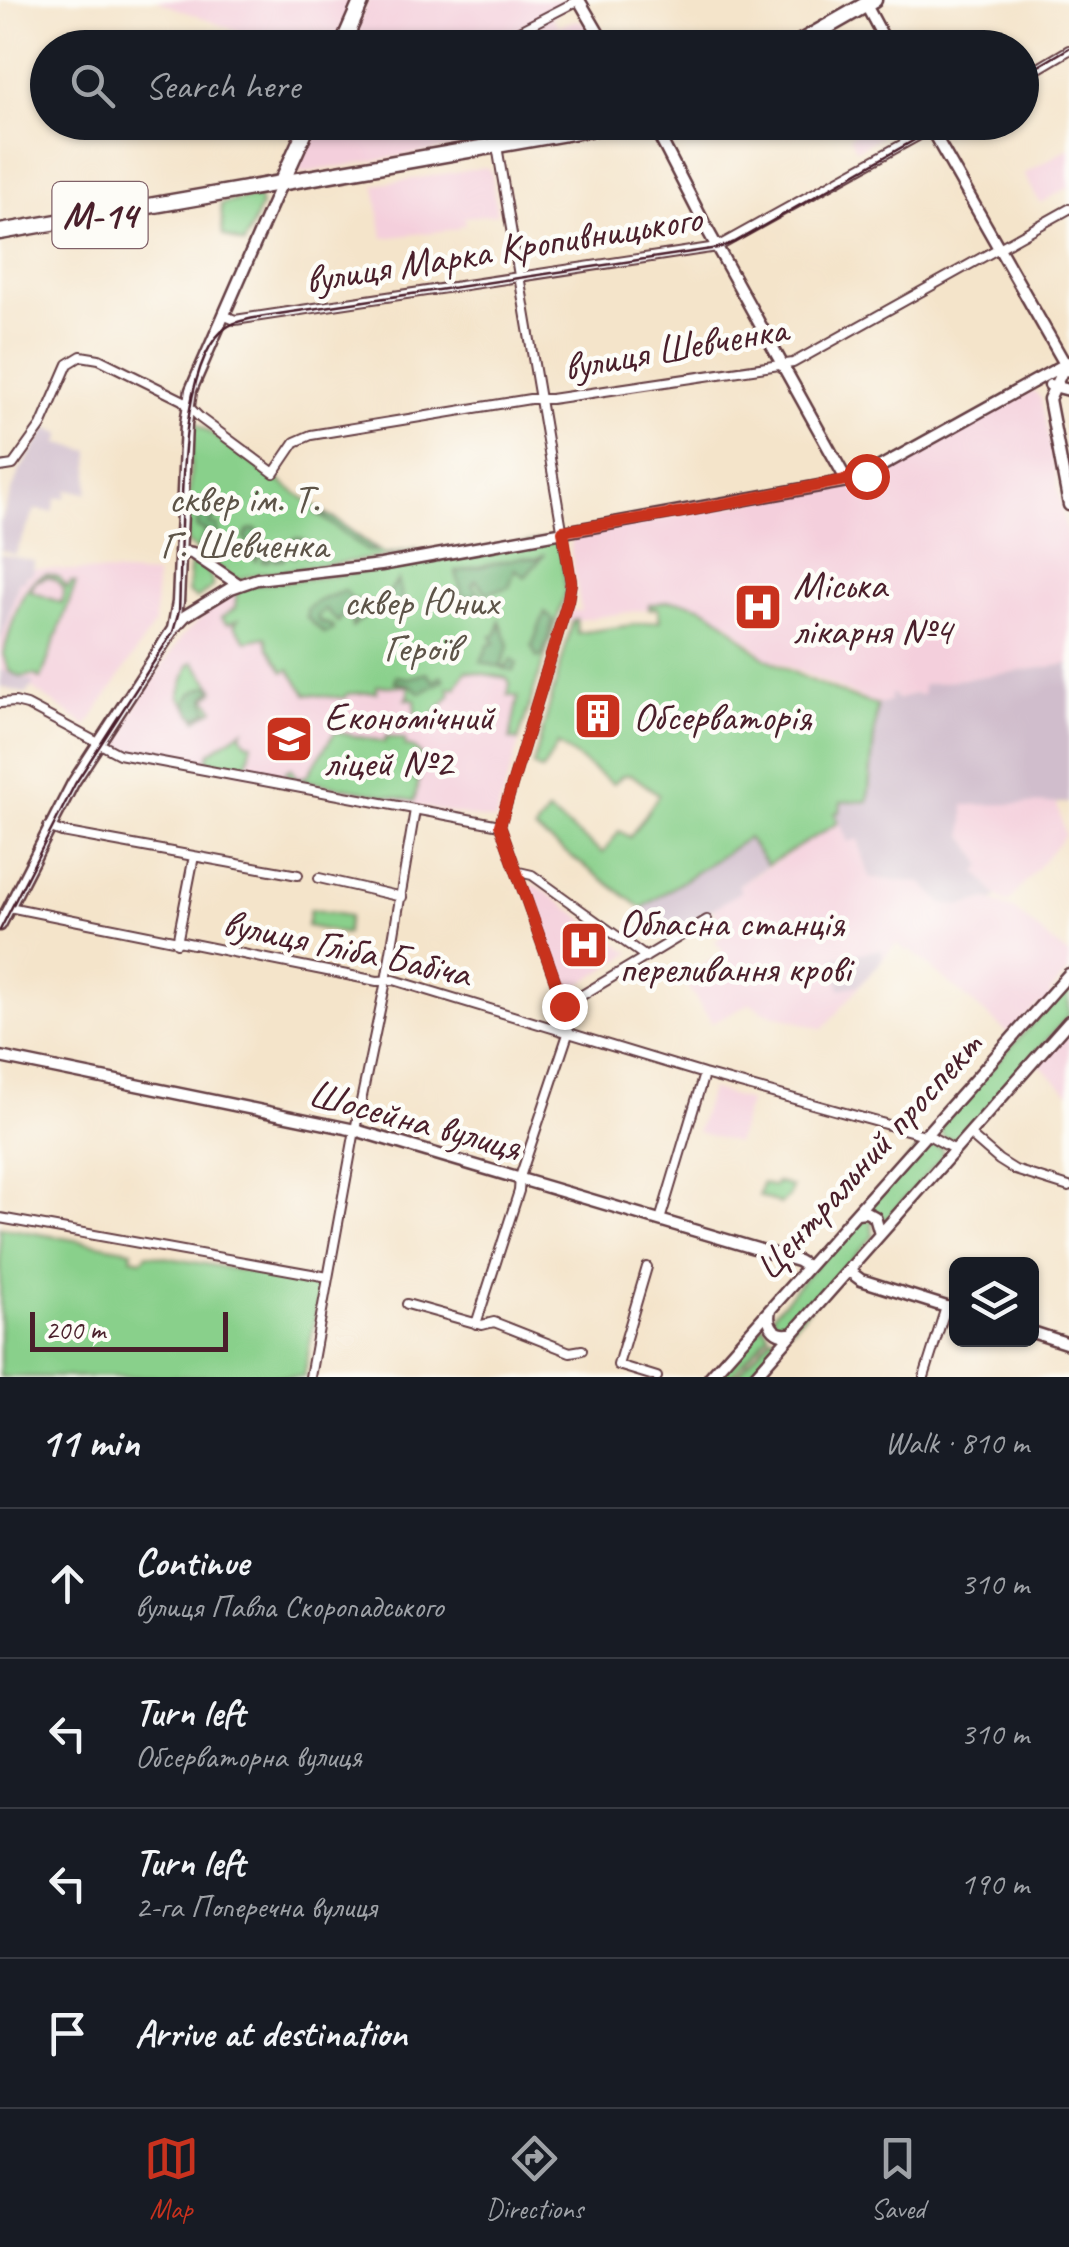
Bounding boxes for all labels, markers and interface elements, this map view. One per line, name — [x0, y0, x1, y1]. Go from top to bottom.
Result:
search box — [30, 30, 1039, 140]
icon: search — [65, 58, 120, 113]
text: Search here — [145, 62, 300, 109]
road number: М-14 — [52, 182, 148, 248]
street label: вулиця Марка Кропивницького — [302, 193, 707, 305]
street label: вулиця Шевченка — [560, 303, 794, 392]
route start — [844, 454, 890, 500]
park label: сквер ім. Т. Г. Шевченка — [160, 474, 331, 570]
place label: Міська лікарня №4 — [793, 560, 956, 656]
park label: сквер Юних Героїв — [343, 577, 502, 673]
hospital icon: Міська лікарня №4 — [732, 581, 784, 633]
building icon: Обсерваторія — [572, 690, 624, 742]
place label: Економічний ліцей №2 — [324, 692, 496, 788]
place label: Обсерваторія — [633, 692, 813, 742]
school or university icon: Економічний ліцей №2 — [263, 713, 315, 765]
street label: вулиця Гліба Бабіча — [219, 897, 478, 999]
place label: Обласна станція переливання крові — [619, 898, 855, 994]
hospital icon: Обласна станція переливання крові — [558, 919, 610, 971]
route end — [542, 984, 588, 1030]
street label: Центральний проспект — [743, 1019, 994, 1291]
street label: Шосейна вулиця — [303, 1068, 528, 1173]
map controls — [949, 1257, 1039, 1347]
button: layers — [949, 1257, 1039, 1347]
scale bar — [30, 1307, 228, 1352]
text: 200 m — [45, 1312, 105, 1347]
text: 11 min — [40, 1416, 139, 1469]
text: Walk · 810 m — [885, 1422, 1029, 1463]
text: Continue — [135, 1539, 249, 1586]
icon: ahead — [40, 1556, 95, 1611]
text: 310 m — [960, 1563, 1029, 1604]
text: вулиця Павла Скоропадського — [135, 1586, 444, 1627]
text: Turn left — [135, 1689, 245, 1736]
icon: left — [40, 1706, 95, 1761]
text: 310 m — [960, 1713, 1029, 1754]
text: Обсерваторна вулиця — [135, 1736, 362, 1777]
text: Turn left — [135, 1839, 245, 1886]
icon: left — [40, 1856, 95, 1911]
text: 190 m — [960, 1863, 1029, 1904]
text: 2-га Поперечна вулиця — [135, 1886, 376, 1927]
icon: arrive — [40, 2006, 95, 2061]
text: Arrive at destination — [135, 2010, 407, 2057]
tab: Map — [144, 2131, 199, 2226]
tab: Directions — [486, 2131, 583, 2226]
tab: Saved — [870, 2131, 925, 2226]

